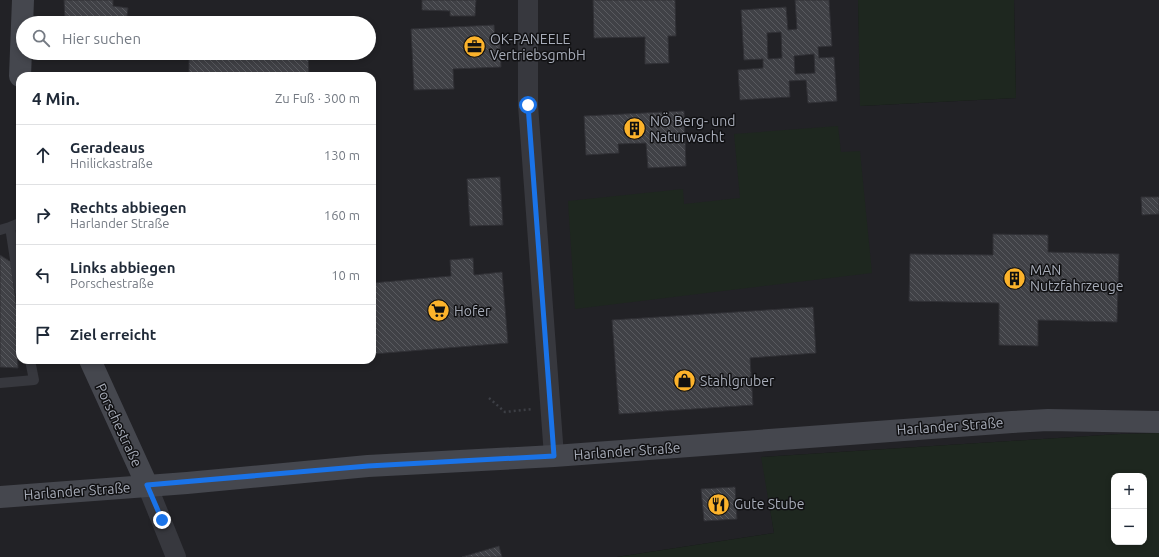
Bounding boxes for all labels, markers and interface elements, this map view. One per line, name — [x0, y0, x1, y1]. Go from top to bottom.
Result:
search box — [16, 16, 376, 60]
icon: search — [30, 27, 52, 49]
text: Hier suchen — [62, 30, 141, 47]
place label: OK-PANEELE VertriebsgmbH — [490, 31, 586, 63]
office icon: OK-PANEELE VertriebsgmbH — [461, 34, 487, 60]
text: 4 Min. — [32, 89, 80, 108]
text: Zu Fuß · 300 m — [275, 91, 360, 105]
route start — [519, 96, 537, 114]
place label: NÖ Berg- und Naturwacht — [650, 112, 735, 145]
building icon: NÖ Berg- und Naturwacht — [622, 116, 648, 142]
text: Geradeaus — [70, 139, 145, 156]
icon: ahead — [32, 144, 54, 166]
text: 130 m — [324, 148, 360, 162]
text: Hnilickastraße — [70, 156, 153, 170]
text: Rechts abbiegen — [70, 199, 187, 216]
icon: right — [32, 204, 54, 226]
text: 160 m — [324, 208, 360, 222]
text: Harlander Straße — [70, 216, 169, 230]
text: Links abbiegen — [70, 259, 175, 276]
place label: MAN Nutzfahrzeuge — [1030, 262, 1124, 294]
icon: left — [32, 264, 54, 286]
building icon: MAN Nutzfahrzeuge — [1001, 265, 1027, 291]
text: 10 m — [331, 268, 360, 282]
text: Porschestraße — [70, 276, 154, 290]
supermarket icon: Hofer — [425, 298, 451, 324]
place label: Hofer — [454, 303, 491, 319]
icon: arrive — [32, 324, 54, 346]
text: Ziel erreicht — [70, 326, 156, 343]
shop icon: Stahlgruber — [671, 368, 697, 394]
place label: Stahlgruber — [700, 373, 775, 389]
street label: Porschestraße — [93, 381, 145, 469]
street label: Harlander Straße — [896, 414, 1004, 438]
street label: Harlander Straße — [573, 439, 681, 463]
map controls — [1111, 473, 1147, 545]
button: + — [1111, 473, 1147, 509]
street label: Harlander Straße — [23, 479, 131, 503]
restaurant icon: Gute Stube — [706, 491, 732, 517]
place label: Gute Stube — [734, 496, 804, 512]
button: − — [1111, 509, 1147, 545]
route end — [153, 511, 171, 529]

